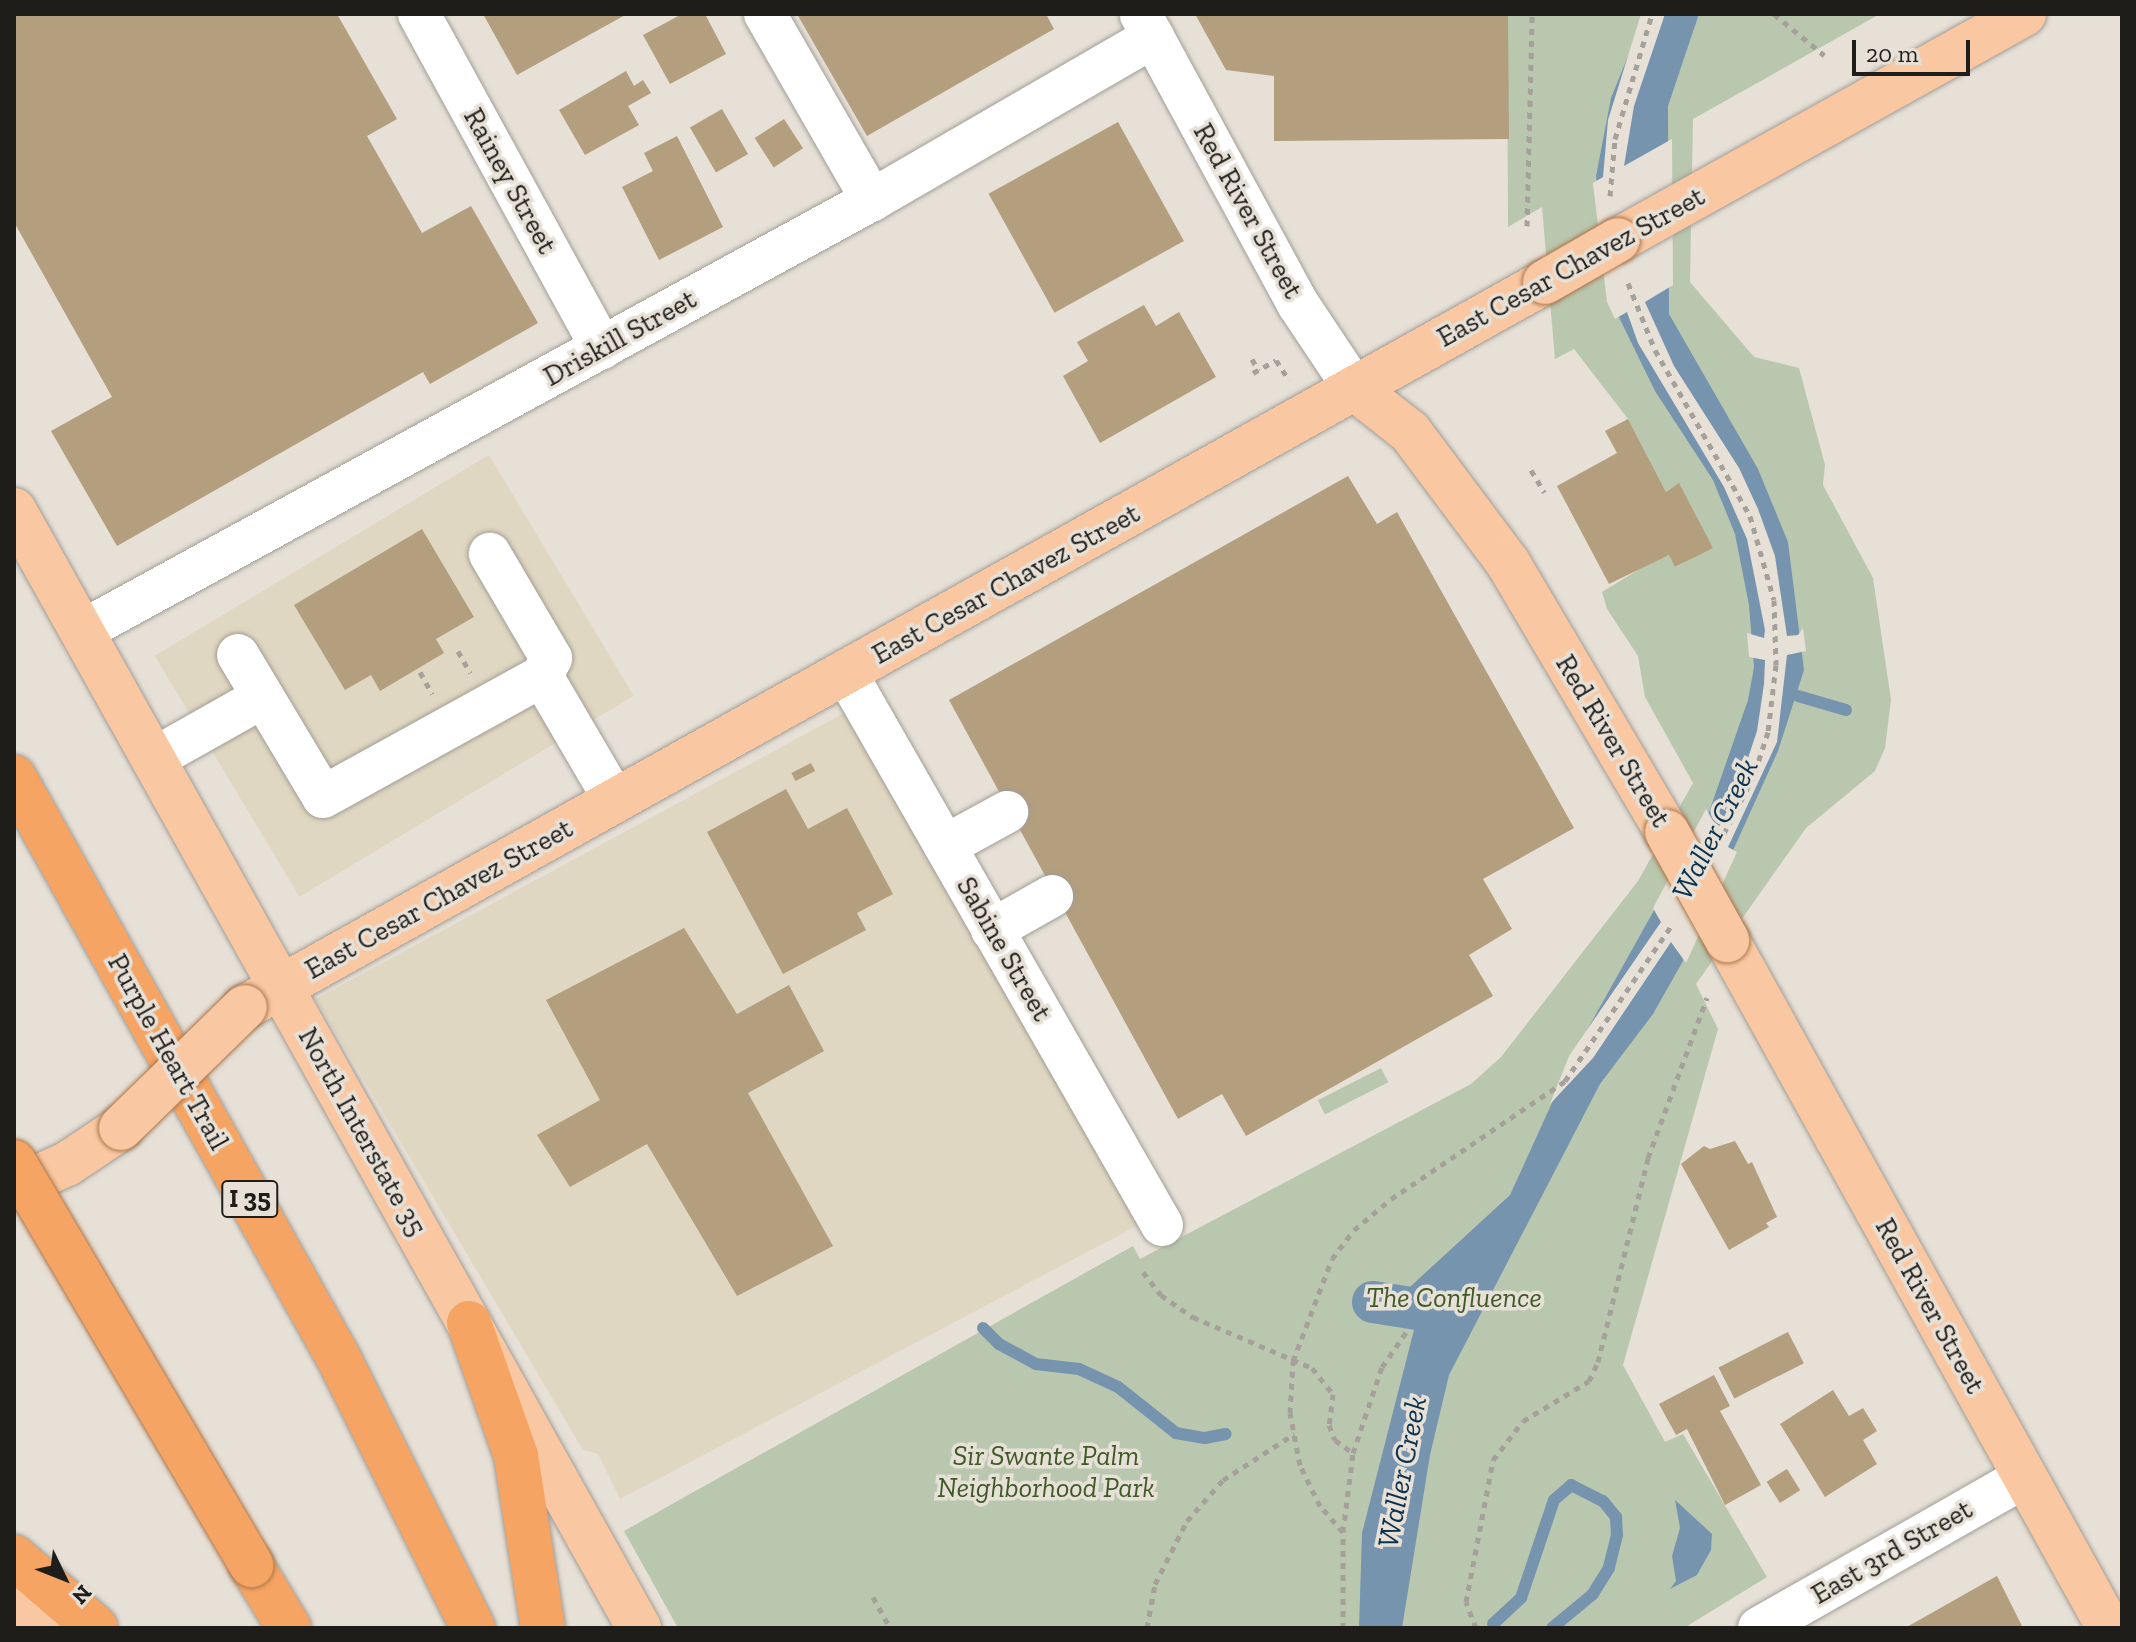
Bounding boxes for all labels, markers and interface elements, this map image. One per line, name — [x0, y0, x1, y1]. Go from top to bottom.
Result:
scale bar — [1856, 24, 1974, 74]
text: 20 m — [1866, 39, 1918, 68]
street label: Rainey Street — [456, 102, 564, 260]
street label: Red River Street — [1186, 117, 1310, 305]
street label: East Cesar Chavez Street — [1431, 179, 1711, 355]
street label: Driskill Street — [538, 282, 702, 394]
street label: East Cesar Chavez Street — [866, 496, 1146, 672]
street label: Red River Street — [1548, 649, 1678, 833]
water label: Waller Creek — [1664, 752, 1766, 906]
street label: East Cesar Chavez Street — [299, 811, 579, 987]
street label: Sabine Street — [949, 871, 1059, 1027]
street label: Purple Heart Trail — [100, 948, 236, 1156]
street label: North Interstate 35 — [291, 1022, 433, 1242]
road number: I 35 — [220, 1177, 280, 1221]
street label: Red River Street — [1868, 1212, 1992, 1400]
park label: The Confluence — [1366, 1281, 1542, 1315]
water label: Waller Creek — [1370, 1393, 1434, 1551]
park label: Sir Swante Palm Neighborhood Park — [937, 1439, 1155, 1505]
street label: East 3rd Street — [1806, 1492, 1978, 1612]
north arrow — [24, 1538, 104, 1618]
text: N — [66, 1579, 98, 1610]

